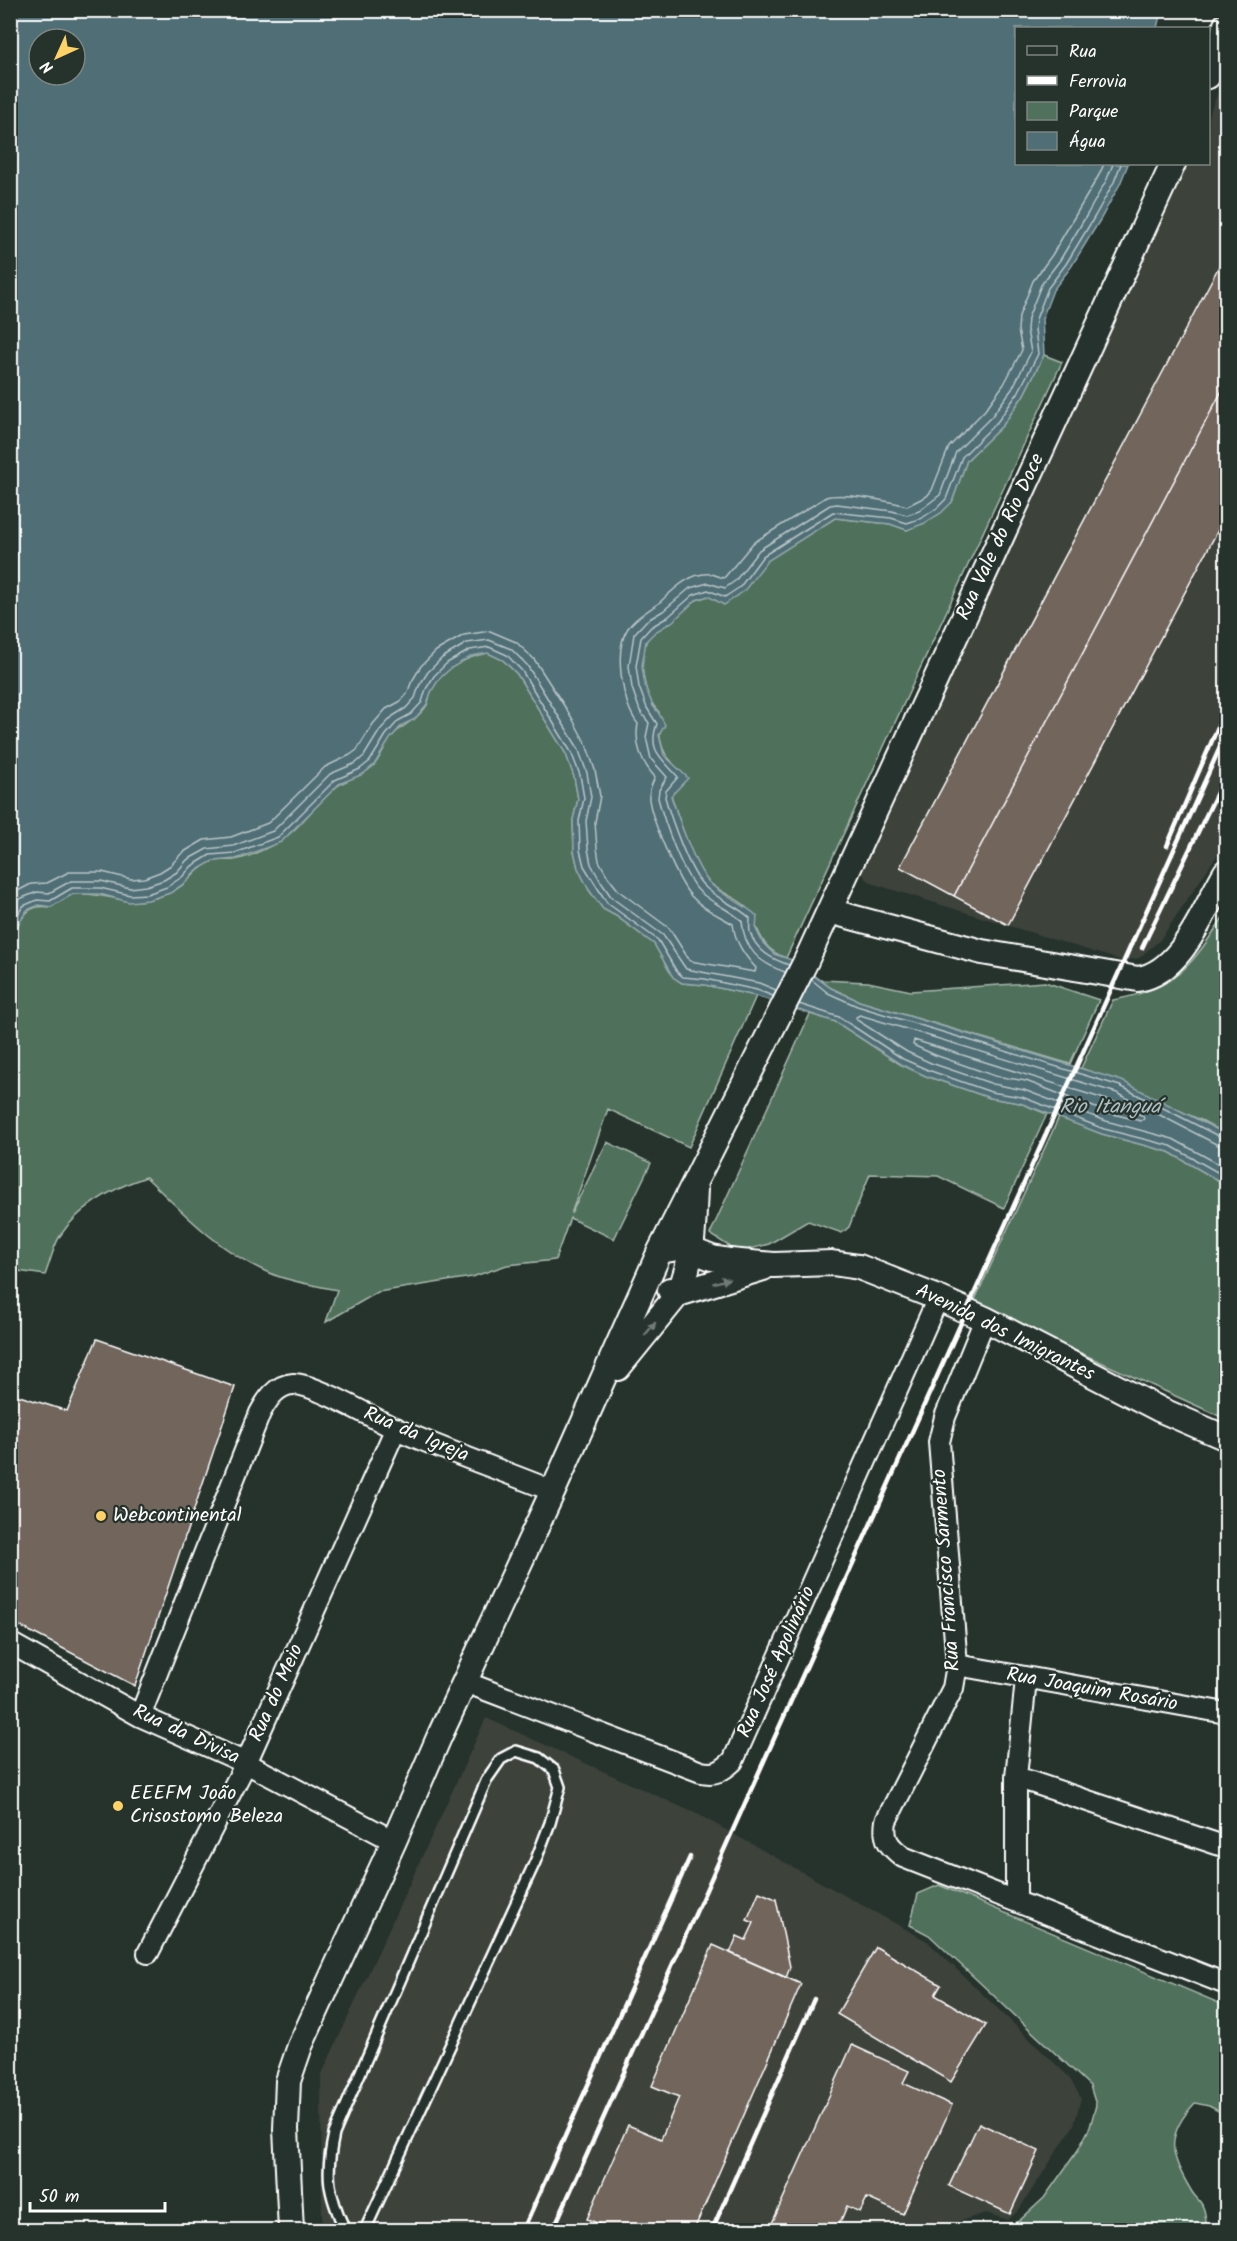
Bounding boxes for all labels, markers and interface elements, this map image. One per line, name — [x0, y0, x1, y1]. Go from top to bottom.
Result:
north arrow — [27, 27, 87, 87]
legend — [1015, 27, 1210, 165]
text: Rua — [1069, 38, 1097, 67]
text: N — [35, 54, 60, 79]
text: Ferrovia — [1069, 68, 1127, 97]
text: Parque — [1069, 98, 1118, 127]
text: Água — [1069, 128, 1106, 157]
street label: Rua Vale do Rio Doce — [948, 448, 1054, 626]
water label: Rio Itanguá — [1060, 1091, 1167, 1124]
one-way arrow — [712, 1276, 730, 1285]
street label: Avenida dos Imigrantes — [910, 1276, 1101, 1391]
one-way arrow — [643, 1321, 656, 1337]
street label: Rua da Igreja — [358, 1398, 474, 1472]
street label: Rua Francisco Sarmento — [924, 1468, 970, 1672]
place label: Webcontinental — [113, 1500, 242, 1532]
marker: Webcontinental — [94, 1509, 108, 1523]
street label: Rua José Apolinário — [729, 1581, 825, 1743]
street label: Rua do Meio — [241, 1639, 313, 1747]
street label: Rua Joaquim Rosário — [1004, 1659, 1180, 1721]
street label: Rua da Divisa — [127, 1696, 245, 1774]
place label: EEEFM João Crisostomo Beleza — [130, 1778, 283, 1833]
marker: EEEFM João Crisostomo Beleza — [111, 1799, 125, 1813]
scale bar — [30, 2175, 165, 2213]
text: 50 m — [39, 2183, 79, 2212]

